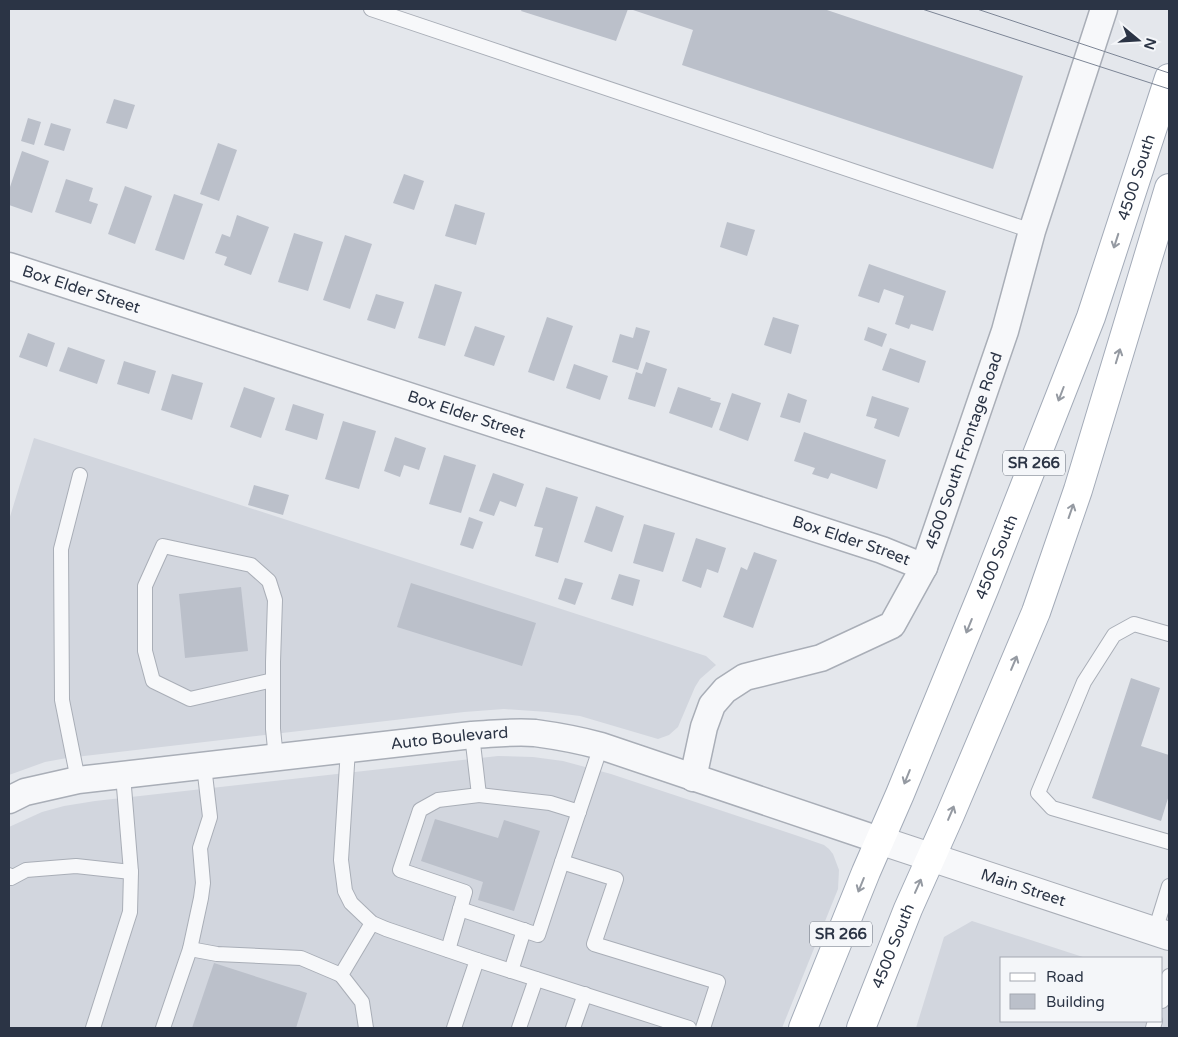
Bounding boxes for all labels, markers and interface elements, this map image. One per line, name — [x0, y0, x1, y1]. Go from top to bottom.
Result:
north arrow — [1113, 15, 1163, 65]
text: N — [1140, 36, 1160, 52]
street label: 4500 South — [1113, 132, 1160, 223]
one-way arrow — [1111, 233, 1120, 248]
street label: Box Elder Street — [20, 261, 143, 318]
one-way arrow — [1114, 348, 1124, 364]
street label: 4500 South Frontage Road — [921, 350, 1007, 552]
street label: Box Elder Street — [405, 386, 528, 443]
one-way arrow — [1055, 386, 1065, 401]
road number: SR 266 — [1003, 450, 1065, 476]
one-way arrow — [1067, 504, 1076, 519]
street label: Box Elder Street — [790, 512, 913, 570]
street label: 4500 South — [971, 512, 1022, 603]
one-way arrow — [964, 618, 973, 634]
one-way arrow — [1010, 656, 1019, 671]
street label: Auto Boulevard — [389, 723, 509, 754]
one-way arrow — [902, 769, 912, 784]
one-way arrow — [946, 806, 956, 821]
street label: Main Street — [978, 864, 1068, 911]
one-way arrow — [855, 877, 865, 892]
one-way arrow — [914, 878, 924, 893]
street label: 4500 South — [868, 900, 919, 992]
road number: SR 266 — [810, 922, 872, 946]
legend — [1000, 957, 1163, 1022]
text: Road — [1046, 968, 1084, 986]
text: Building — [1046, 993, 1105, 1011]

